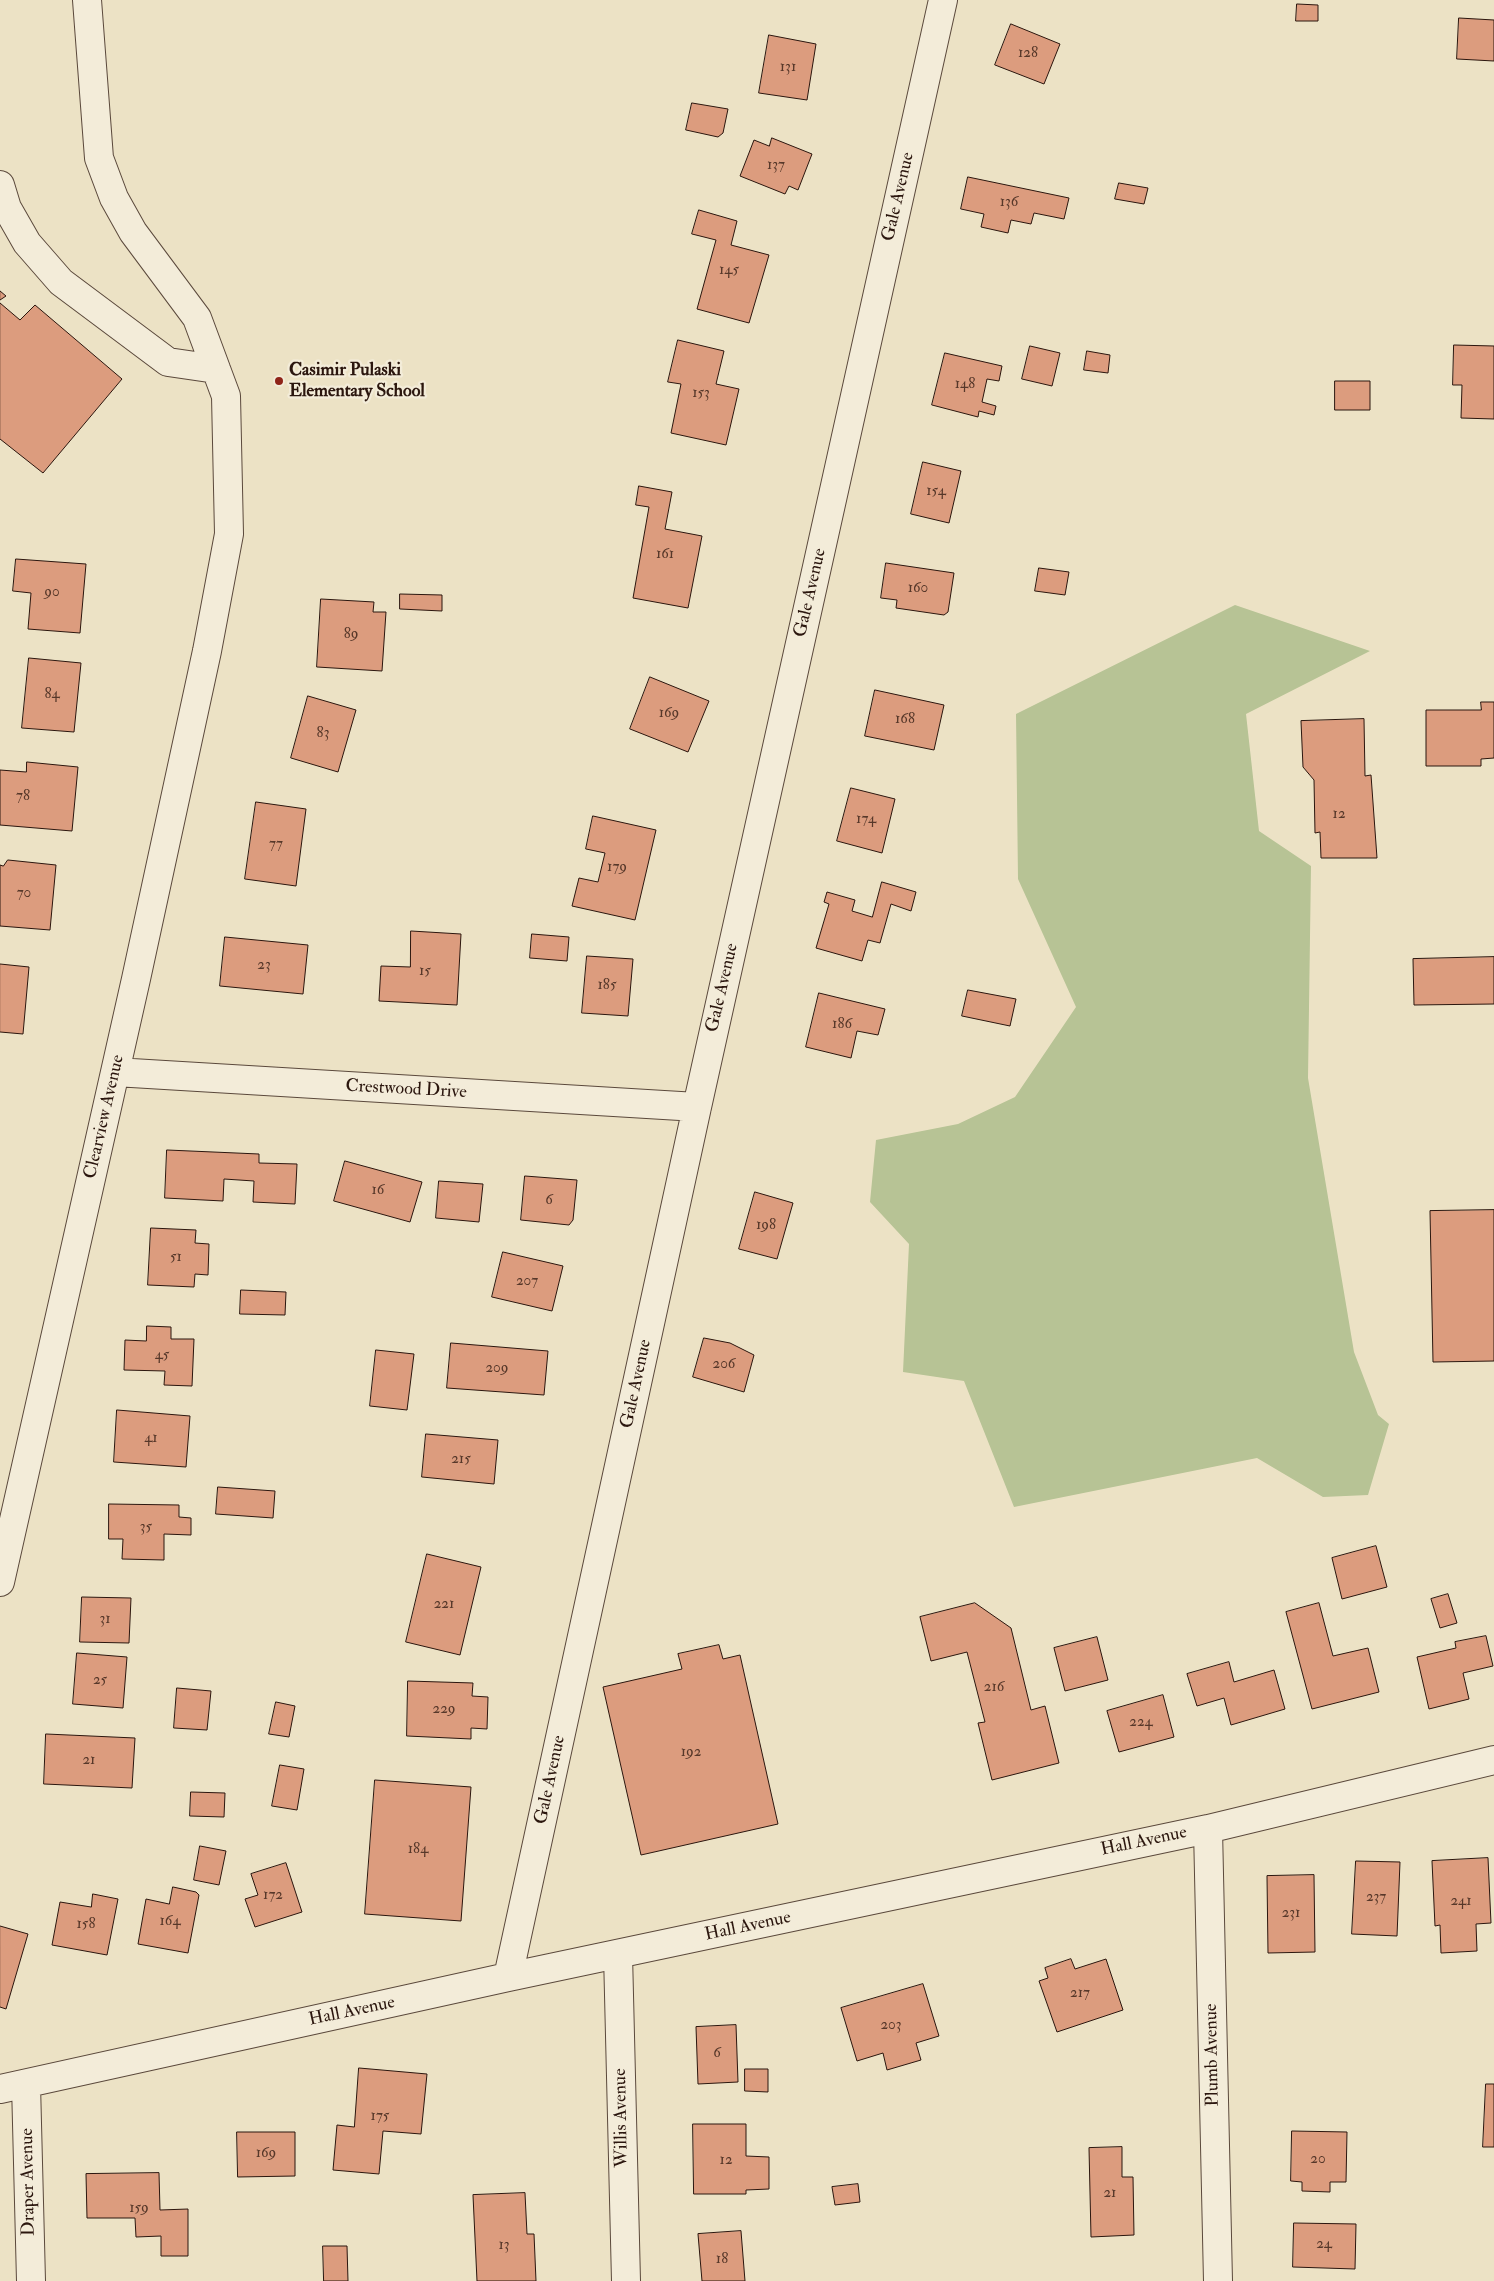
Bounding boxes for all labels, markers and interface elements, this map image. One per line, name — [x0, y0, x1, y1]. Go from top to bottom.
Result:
house number: 128 — [1018, 45, 1038, 63]
house number: 131 — [780, 59, 796, 77]
street label: Gale Avenue — [878, 150, 920, 244]
house number: 137 — [767, 157, 785, 175]
house number: 136 — [1000, 194, 1018, 212]
house number: 145 — [719, 262, 739, 280]
place label: Casimir Pulaski Elementary School — [289, 360, 425, 402]
marker: Casimir Pulaski Elementary School — [273, 375, 285, 387]
house number: 148 — [955, 376, 975, 394]
house number: 153 — [692, 385, 710, 403]
house number: 154 — [926, 483, 946, 501]
house number: 161 — [656, 546, 674, 564]
street label: Gale Avenue — [790, 546, 832, 640]
house number: 160 — [908, 580, 928, 598]
house number: 90 — [44, 584, 60, 602]
house number: 89 — [344, 626, 358, 644]
house number: 84 — [44, 686, 60, 704]
house number: 169 — [659, 705, 679, 723]
house number: 168 — [895, 711, 915, 729]
house number: 83 — [317, 725, 329, 743]
house number: 78 — [16, 788, 30, 806]
house number: 12 — [1333, 806, 1345, 824]
house number: 174 — [856, 811, 876, 829]
house number: 77 — [269, 836, 283, 854]
house number: 179 — [607, 859, 627, 877]
house number: 70 — [17, 885, 31, 903]
street label: Gale Avenue — [702, 941, 744, 1035]
house number: 23 — [257, 957, 271, 975]
house number: 15 — [419, 963, 431, 981]
house number: 185 — [598, 977, 616, 995]
house number: 186 — [832, 1016, 852, 1034]
street label: Clearview Avenue — [80, 1053, 130, 1181]
street label: Crestwood Drive — [345, 1076, 467, 1104]
house number: 16 — [372, 1182, 384, 1200]
house number: 6 — [545, 1192, 553, 1210]
house number: 198 — [756, 1217, 776, 1235]
house number: 51 — [170, 1249, 182, 1267]
house number: 207 — [516, 1273, 538, 1291]
street label: Gale Avenue — [617, 1337, 657, 1431]
house number: 45 — [155, 1347, 169, 1365]
house number: 206 — [713, 1356, 735, 1374]
house number: 209 — [486, 1360, 508, 1378]
house number: 41 — [144, 1430, 158, 1448]
house number: 215 — [451, 1451, 471, 1469]
house number: 35 — [140, 1519, 152, 1537]
house number: 221 — [434, 1596, 454, 1614]
house number: 31 — [99, 1611, 111, 1629]
house number: 25 — [93, 1672, 107, 1690]
house number: 216 — [984, 1679, 1004, 1697]
house number: 229 — [433, 1701, 455, 1719]
house number: 224 — [1129, 1714, 1153, 1732]
street label: Gale Avenue — [531, 1733, 571, 1827]
house number: 192 — [681, 1744, 701, 1762]
house number: 21 — [83, 1752, 95, 1770]
street label: Hall Avenue — [1099, 1822, 1189, 1862]
house number: 184 — [408, 1841, 428, 1859]
house number: 172 — [263, 1887, 283, 1905]
house number: 237 — [1366, 1889, 1386, 1907]
house number: 241 — [1450, 1893, 1472, 1911]
house number: 231 — [1282, 1905, 1300, 1923]
street label: Hall Avenue — [703, 1907, 793, 1947]
house number: 164 — [160, 1913, 180, 1931]
house number: 158 — [77, 1916, 95, 1934]
house number: 217 — [1070, 1985, 1090, 2003]
street label: Hall Avenue — [307, 1992, 397, 2032]
street label: Plumb Avenue — [1201, 2003, 1225, 2107]
house number: 203 — [880, 2017, 902, 2035]
house number: 6 — [713, 2045, 721, 2063]
street label: Willis Avenue — [610, 2068, 634, 2168]
house number: 175 — [371, 2108, 389, 2126]
street label: Draper Avenue — [17, 2128, 41, 2236]
house number: 169 — [256, 2145, 276, 2163]
house number: 20 — [1310, 2151, 1326, 2169]
house number: 12 — [720, 2152, 732, 2170]
house number: 21 — [1104, 2185, 1116, 2203]
house number: 159 — [129, 2200, 149, 2218]
house number: 24 — [1316, 2236, 1332, 2254]
house number: 13 — [498, 2237, 510, 2255]
house number: 18 — [716, 2251, 728, 2269]

